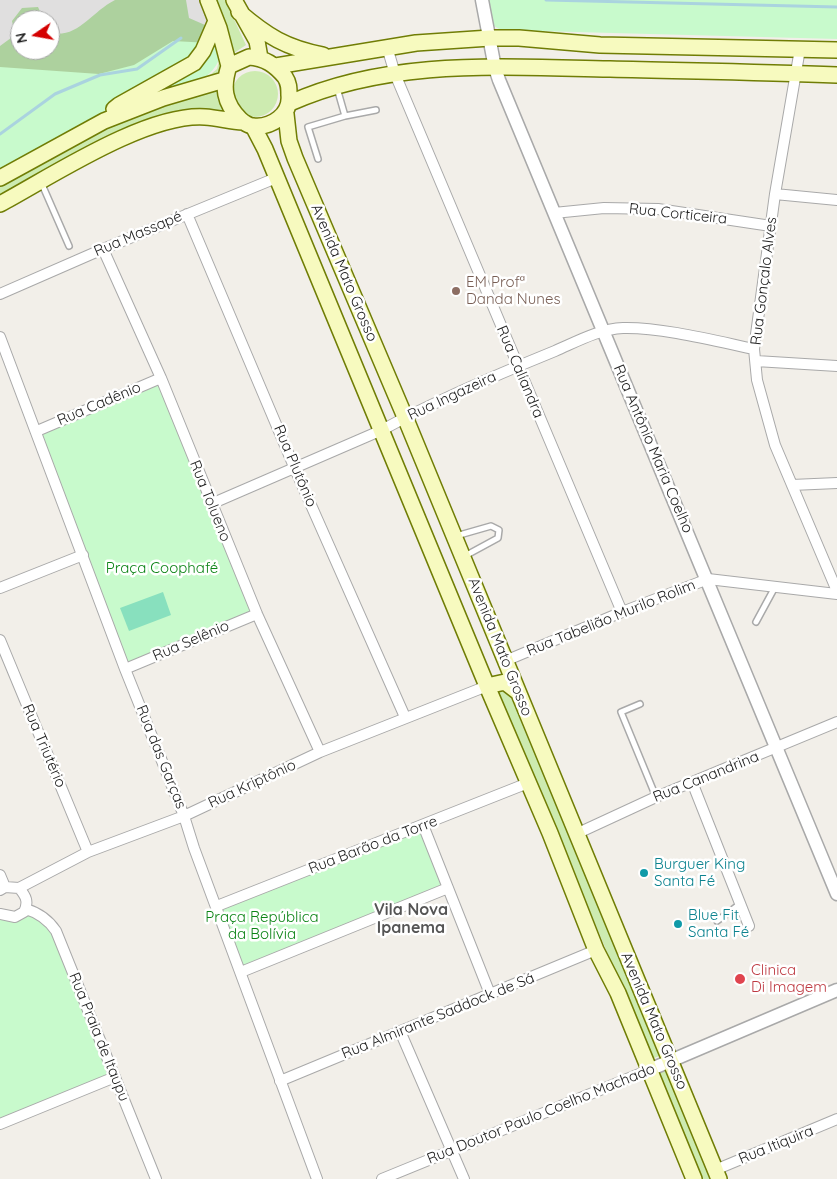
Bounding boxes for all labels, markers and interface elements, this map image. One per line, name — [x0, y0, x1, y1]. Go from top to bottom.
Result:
north arrow — [10, 10, 60, 60]
text: N — [11, 31, 31, 45]
street label: Rua Corticeira — [628, 200, 728, 228]
street label: Avenida Mato Grosso — [307, 202, 381, 344]
street label: Rua Massapé — [91, 207, 185, 261]
street label: Rua Gonçalo Alves — [747, 216, 781, 346]
place label: EM Profª Danda Nunes — [466, 273, 560, 308]
marker: EM Profª Danda Nunes — [450, 285, 462, 297]
street label: Rua Caliandra — [492, 323, 548, 421]
street label: Rua Antônio Maria Coelho — [609, 362, 697, 536]
street label: Rua Ingazeira — [405, 368, 499, 424]
street label: Rua Cadênio — [55, 378, 143, 430]
street label: Rua Plutônio — [270, 422, 320, 510]
street label: Rua Tolueno — [186, 458, 234, 544]
park label: Praça Coophafé — [106, 559, 218, 577]
street label: Avenida Mato Grosso — [464, 575, 536, 719]
street label: Rua Tabelião Murilo Rolim — [524, 576, 698, 660]
street label: Rua Selênio — [150, 617, 232, 665]
street label: Rua Triutério — [18, 702, 70, 790]
street label: Rua das Garças — [132, 702, 190, 812]
street label: Rua Canandrina — [650, 748, 762, 806]
street label: Rua Kriptônio — [205, 756, 299, 812]
street label: Rua Barão da Torre — [306, 812, 440, 878]
place label: Burguer King Santa Fé — [654, 855, 745, 890]
marker: Burguer King Santa Fé — [638, 867, 650, 879]
district label: Vila Nova Ipanema — [374, 900, 448, 938]
place label: Blue Fit Santa Fé — [688, 906, 749, 941]
park label: Praça República da Bolívia — [205, 908, 319, 943]
marker: Blue Fit Santa Fé — [672, 918, 684, 930]
street label: Avenida Mato Grosso — [617, 950, 691, 1092]
place label: Clinica Di Imagem — [751, 961, 827, 996]
street label: Rua Almirante Saddock de Sá — [339, 969, 537, 1063]
street label: Rua Praia de Itaupu — [65, 970, 133, 1104]
marker: Clinica Di Imagem — [733, 972, 747, 986]
street label: Rua Doutor Paulo Coelho Machado — [424, 1060, 658, 1168]
street label: Rua Itiquira — [736, 1122, 816, 1168]

